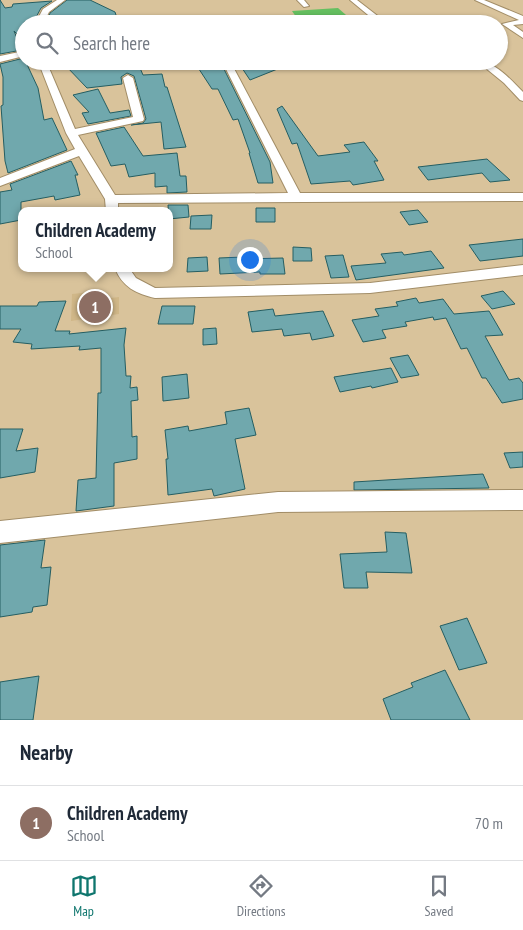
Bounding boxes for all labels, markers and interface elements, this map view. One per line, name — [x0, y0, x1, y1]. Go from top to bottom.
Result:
search box — [15, 15, 508, 70]
icon: search — [33, 29, 61, 57]
text: Search here — [73, 31, 150, 55]
popup — [18, 207, 173, 272]
text: Children Academy — [35, 218, 156, 242]
text: School — [35, 242, 72, 262]
your location — [237, 247, 263, 273]
pin: 1 — [79, 288, 111, 326]
text: Nearby — [20, 739, 73, 766]
text: Children Academy — [67, 801, 188, 825]
text: 1 — [32, 813, 40, 833]
text: 70 m — [475, 813, 503, 833]
text: School — [67, 825, 104, 845]
tab: Map — [70, 872, 98, 920]
tab: Directions — [237, 872, 285, 920]
tab: Saved — [425, 872, 453, 920]

